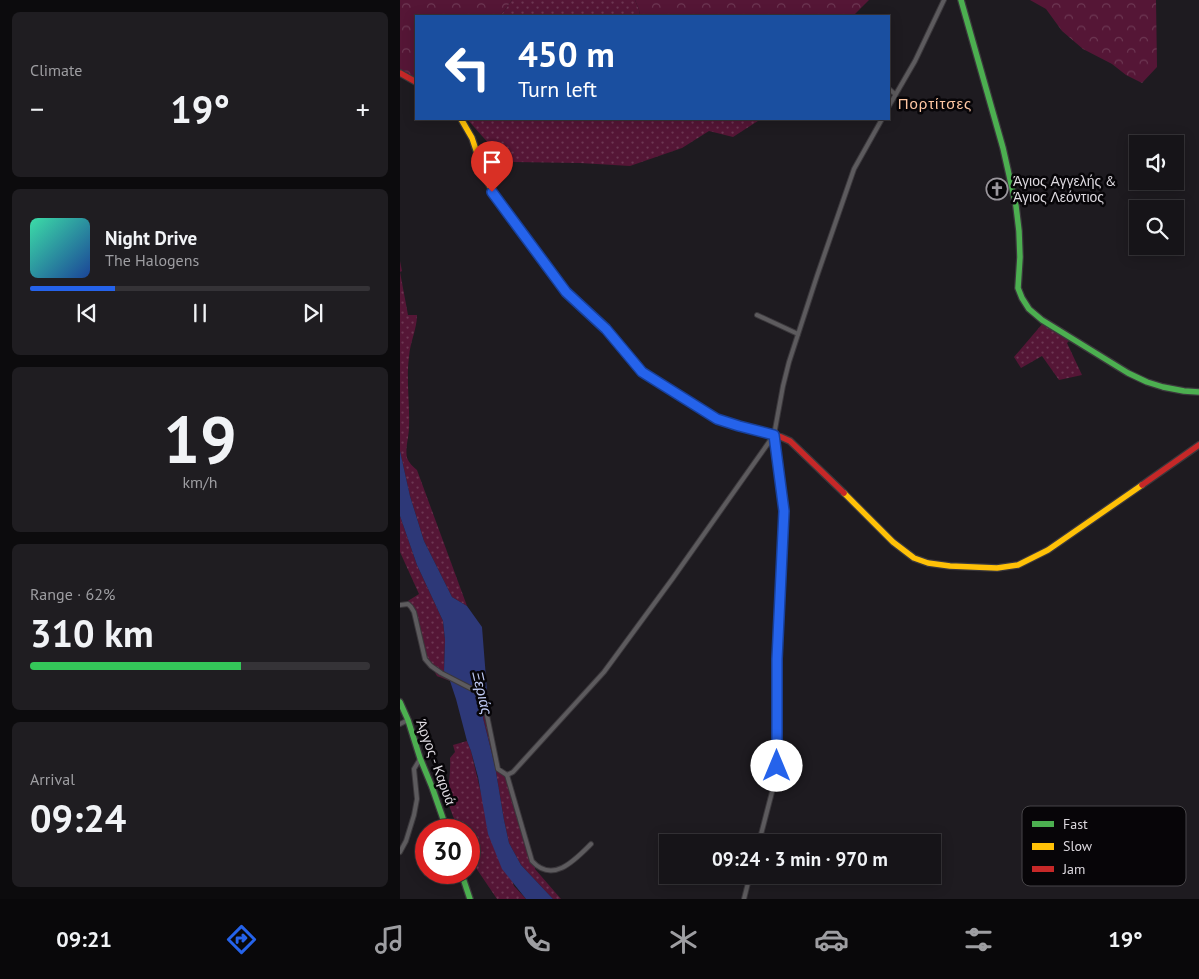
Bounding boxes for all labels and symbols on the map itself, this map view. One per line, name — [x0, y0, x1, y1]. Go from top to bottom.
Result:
district label: Πορτίτσες — [898, 94, 972, 113]
pin — [471, 141, 513, 192]
place label: Άγιος Αγγελής & Άγιος Λεόντιος — [1013, 172, 1116, 206]
church icon: Άγιος Αγγελής & Άγιος Λεόντιος — [985, 177, 1009, 201]
water label: Ξεριάς — [468, 668, 497, 717]
street label: Άργος - Καρυά — [412, 717, 460, 807]
position arrow — [750, 739, 802, 791]
legend — [1022, 806, 1186, 886]
text: Fast — [1063, 815, 1088, 833]
speed limit sign: 30 — [415, 819, 480, 884]
text: Slow — [1063, 837, 1093, 855]
text: Jam — [1062, 860, 1085, 878]

